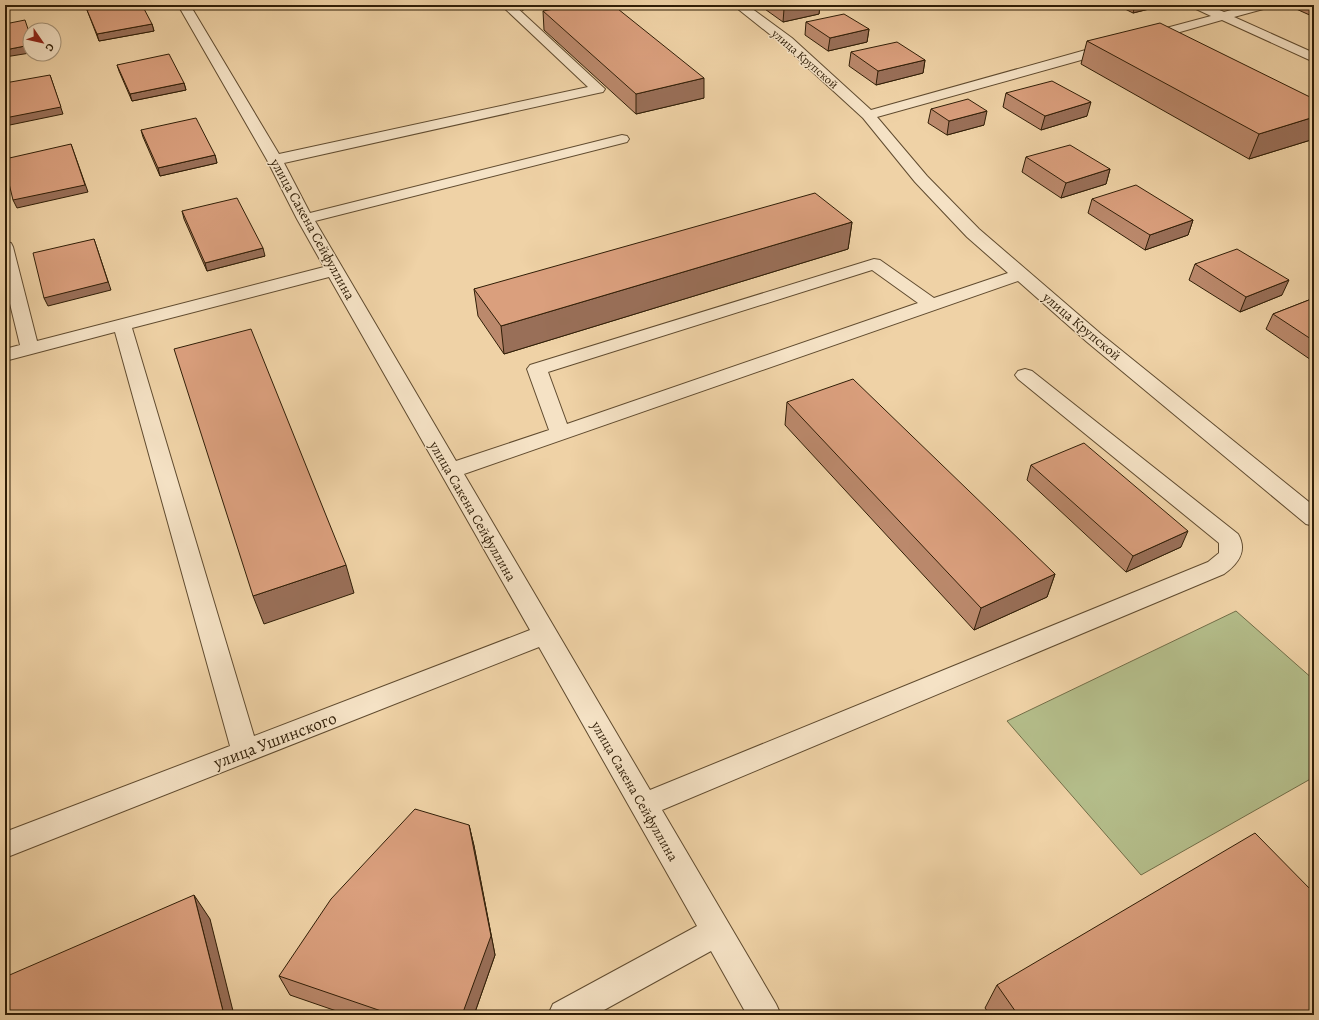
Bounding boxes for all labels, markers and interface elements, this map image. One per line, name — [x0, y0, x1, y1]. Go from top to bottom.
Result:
north arrow — [22, 22, 62, 62]
street label: улица Крупской — [768, 25, 842, 92]
text: С — [42, 40, 58, 54]
street label: улица Сакена Сейфуллина — [265, 154, 360, 304]
street label: улица Крупской — [1038, 287, 1125, 365]
street label: улица Сакена Сейфуллина — [424, 437, 521, 585]
street label: улица Ушинского — [210, 706, 340, 775]
street label: улица Сакена Сейфуллина — [586, 717, 683, 865]

